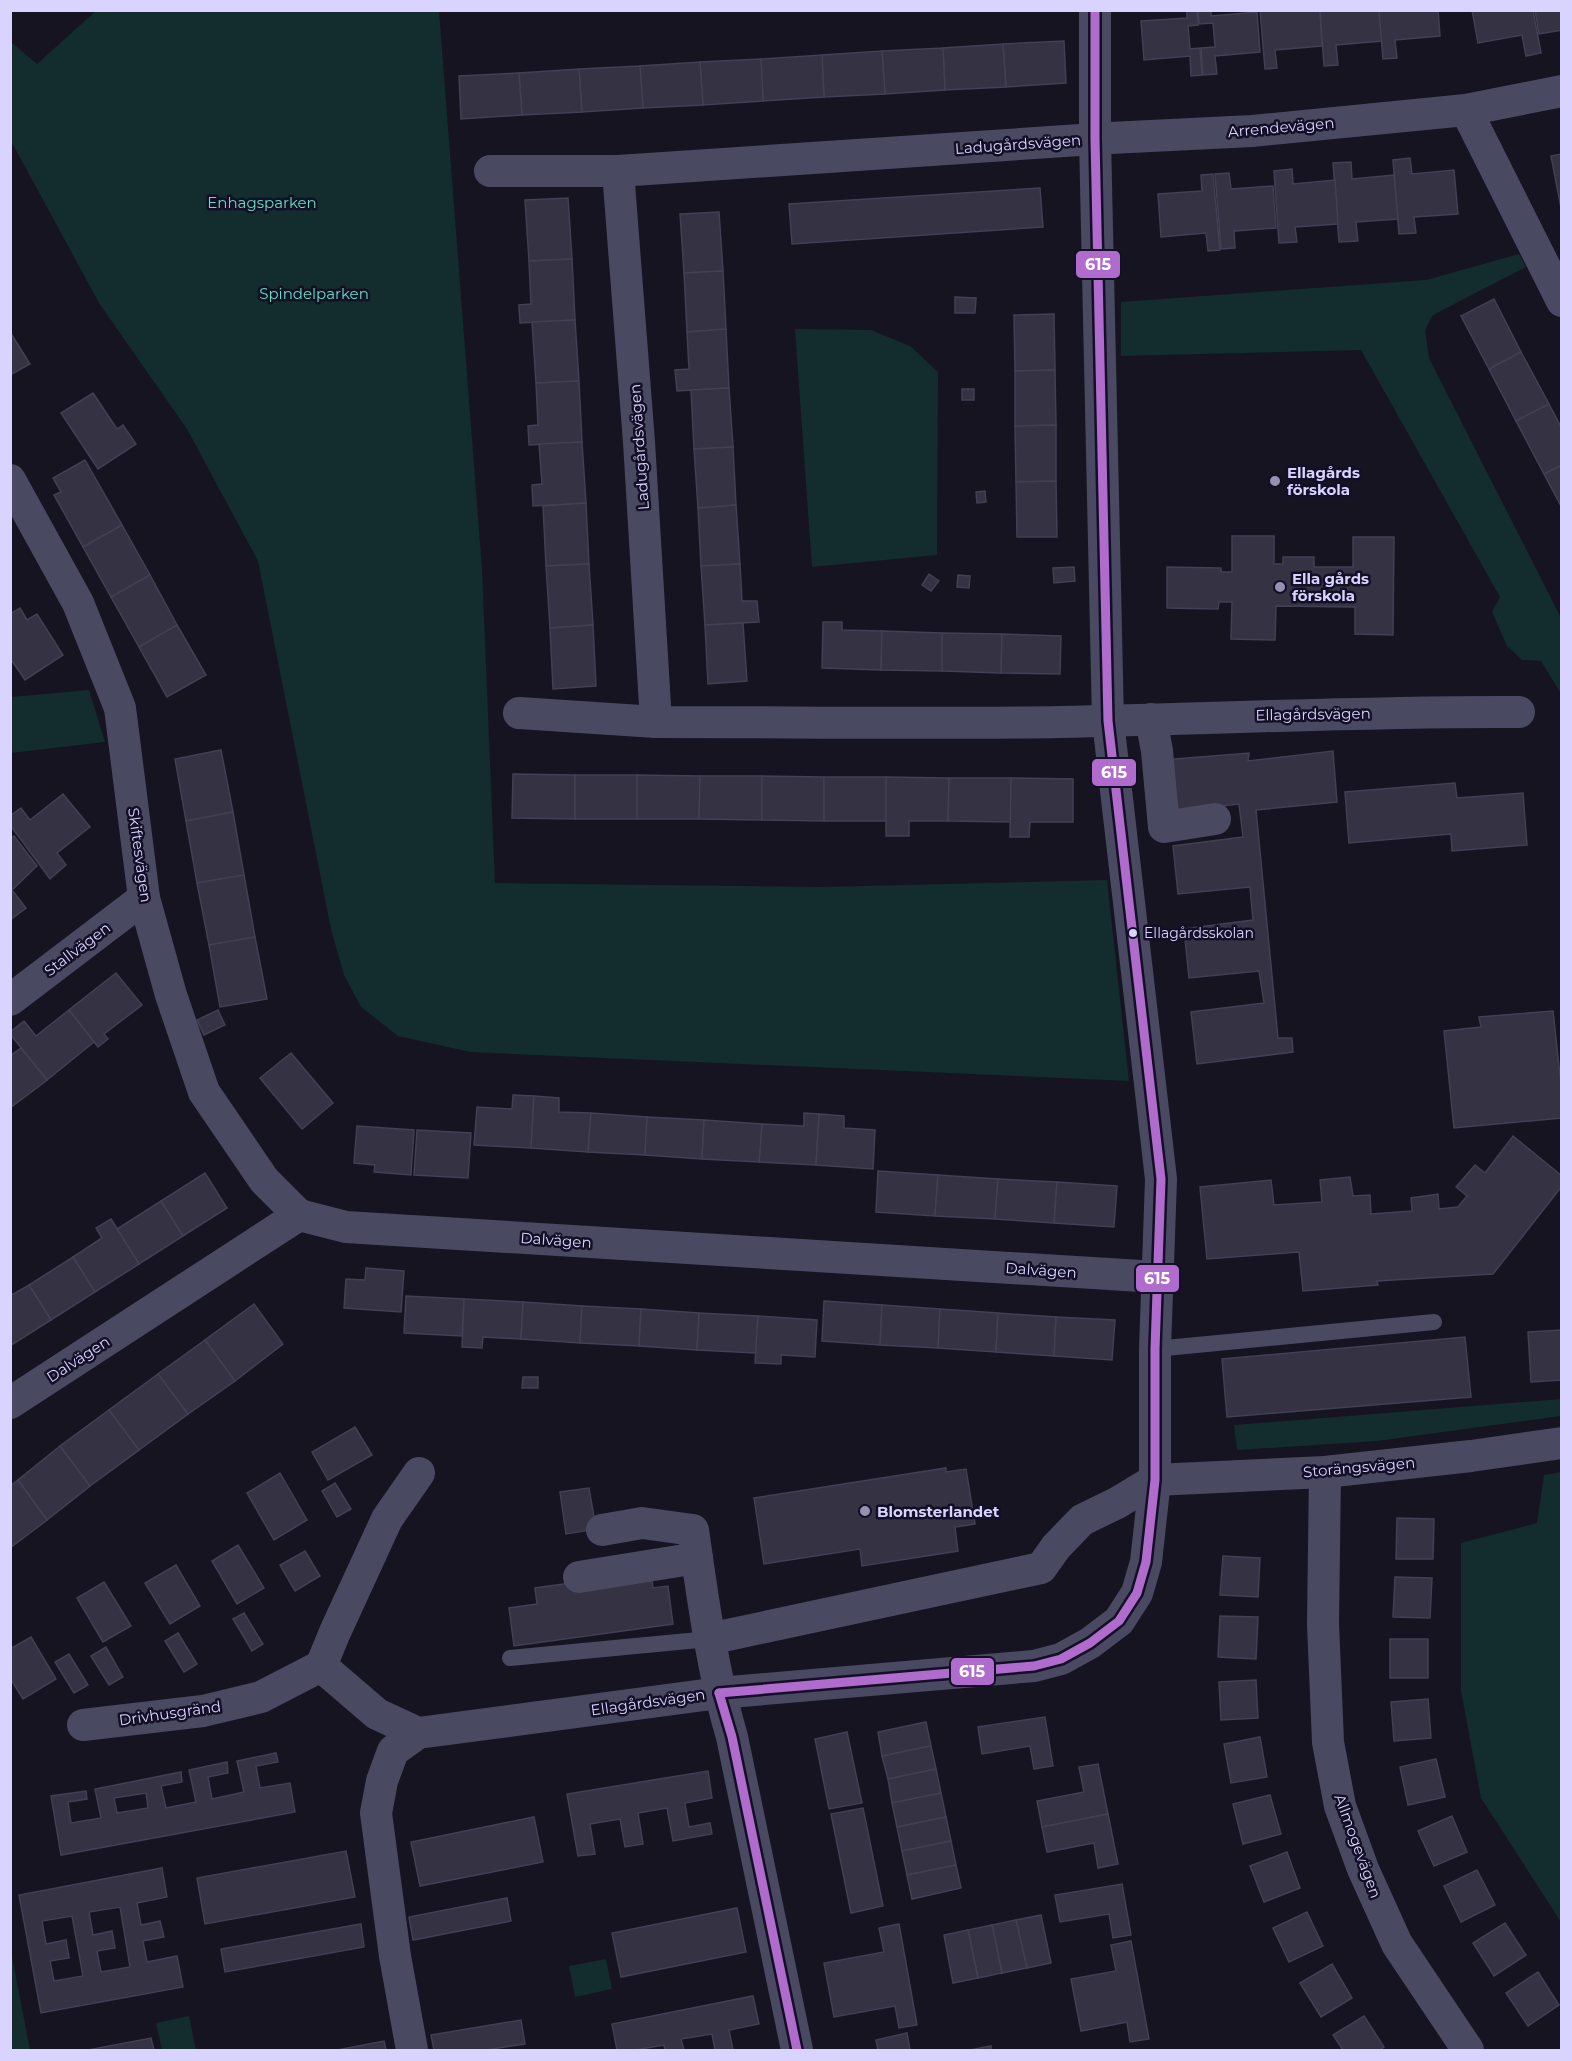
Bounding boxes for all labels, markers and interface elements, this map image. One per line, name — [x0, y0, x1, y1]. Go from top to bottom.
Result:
street label: Arrendevägen — [1227, 113, 1335, 141]
street label: Ladugårdsvägen — [954, 130, 1082, 158]
park label: Enhagsparken — [207, 193, 317, 212]
line badge: 615 — [1075, 250, 1121, 279]
text: 615 — [1085, 255, 1111, 274]
park label: Spindelparken — [259, 284, 369, 303]
street label: Ladugårdsvägen — [625, 383, 653, 511]
place label: Ellagårds förskola — [1287, 463, 1360, 499]
marker: Ellagårds förskola — [1268, 474, 1282, 488]
place label: Ella gårds förskola — [1292, 569, 1369, 605]
marker: Ella gårds förskola — [1273, 580, 1287, 594]
street label: Ellagårdsvägen — [1255, 703, 1371, 725]
line badge: 615 — [1091, 758, 1137, 787]
text: 615 — [1101, 763, 1127, 782]
street label: Skiftesvägen — [124, 806, 156, 904]
street label: Stallvägen — [40, 918, 114, 980]
place label: Ellagårdsskolan — [1144, 924, 1254, 942]
marker: Ellagårdsskolan — [1127, 927, 1139, 939]
street label: Dalvägen — [520, 1228, 592, 1252]
street label: Dalvägen — [1005, 1258, 1077, 1282]
line badge: 615 — [1135, 1264, 1180, 1293]
text: 615 — [1144, 1269, 1170, 1288]
street label: Dalvägen — [43, 1332, 113, 1386]
street label: Storängsvägen — [1302, 1453, 1416, 1481]
place label: Blomsterlandet — [877, 1502, 1000, 1521]
marker: Blomsterlandet — [858, 1504, 872, 1518]
line badge: 615 — [950, 1657, 995, 1686]
text: 615 — [959, 1662, 985, 1681]
street label: Ellagårdsvägen — [590, 1685, 706, 1719]
street label: Drivhusgränd — [118, 1696, 222, 1730]
street label: Allmogevägen — [1330, 1791, 1386, 1901]

